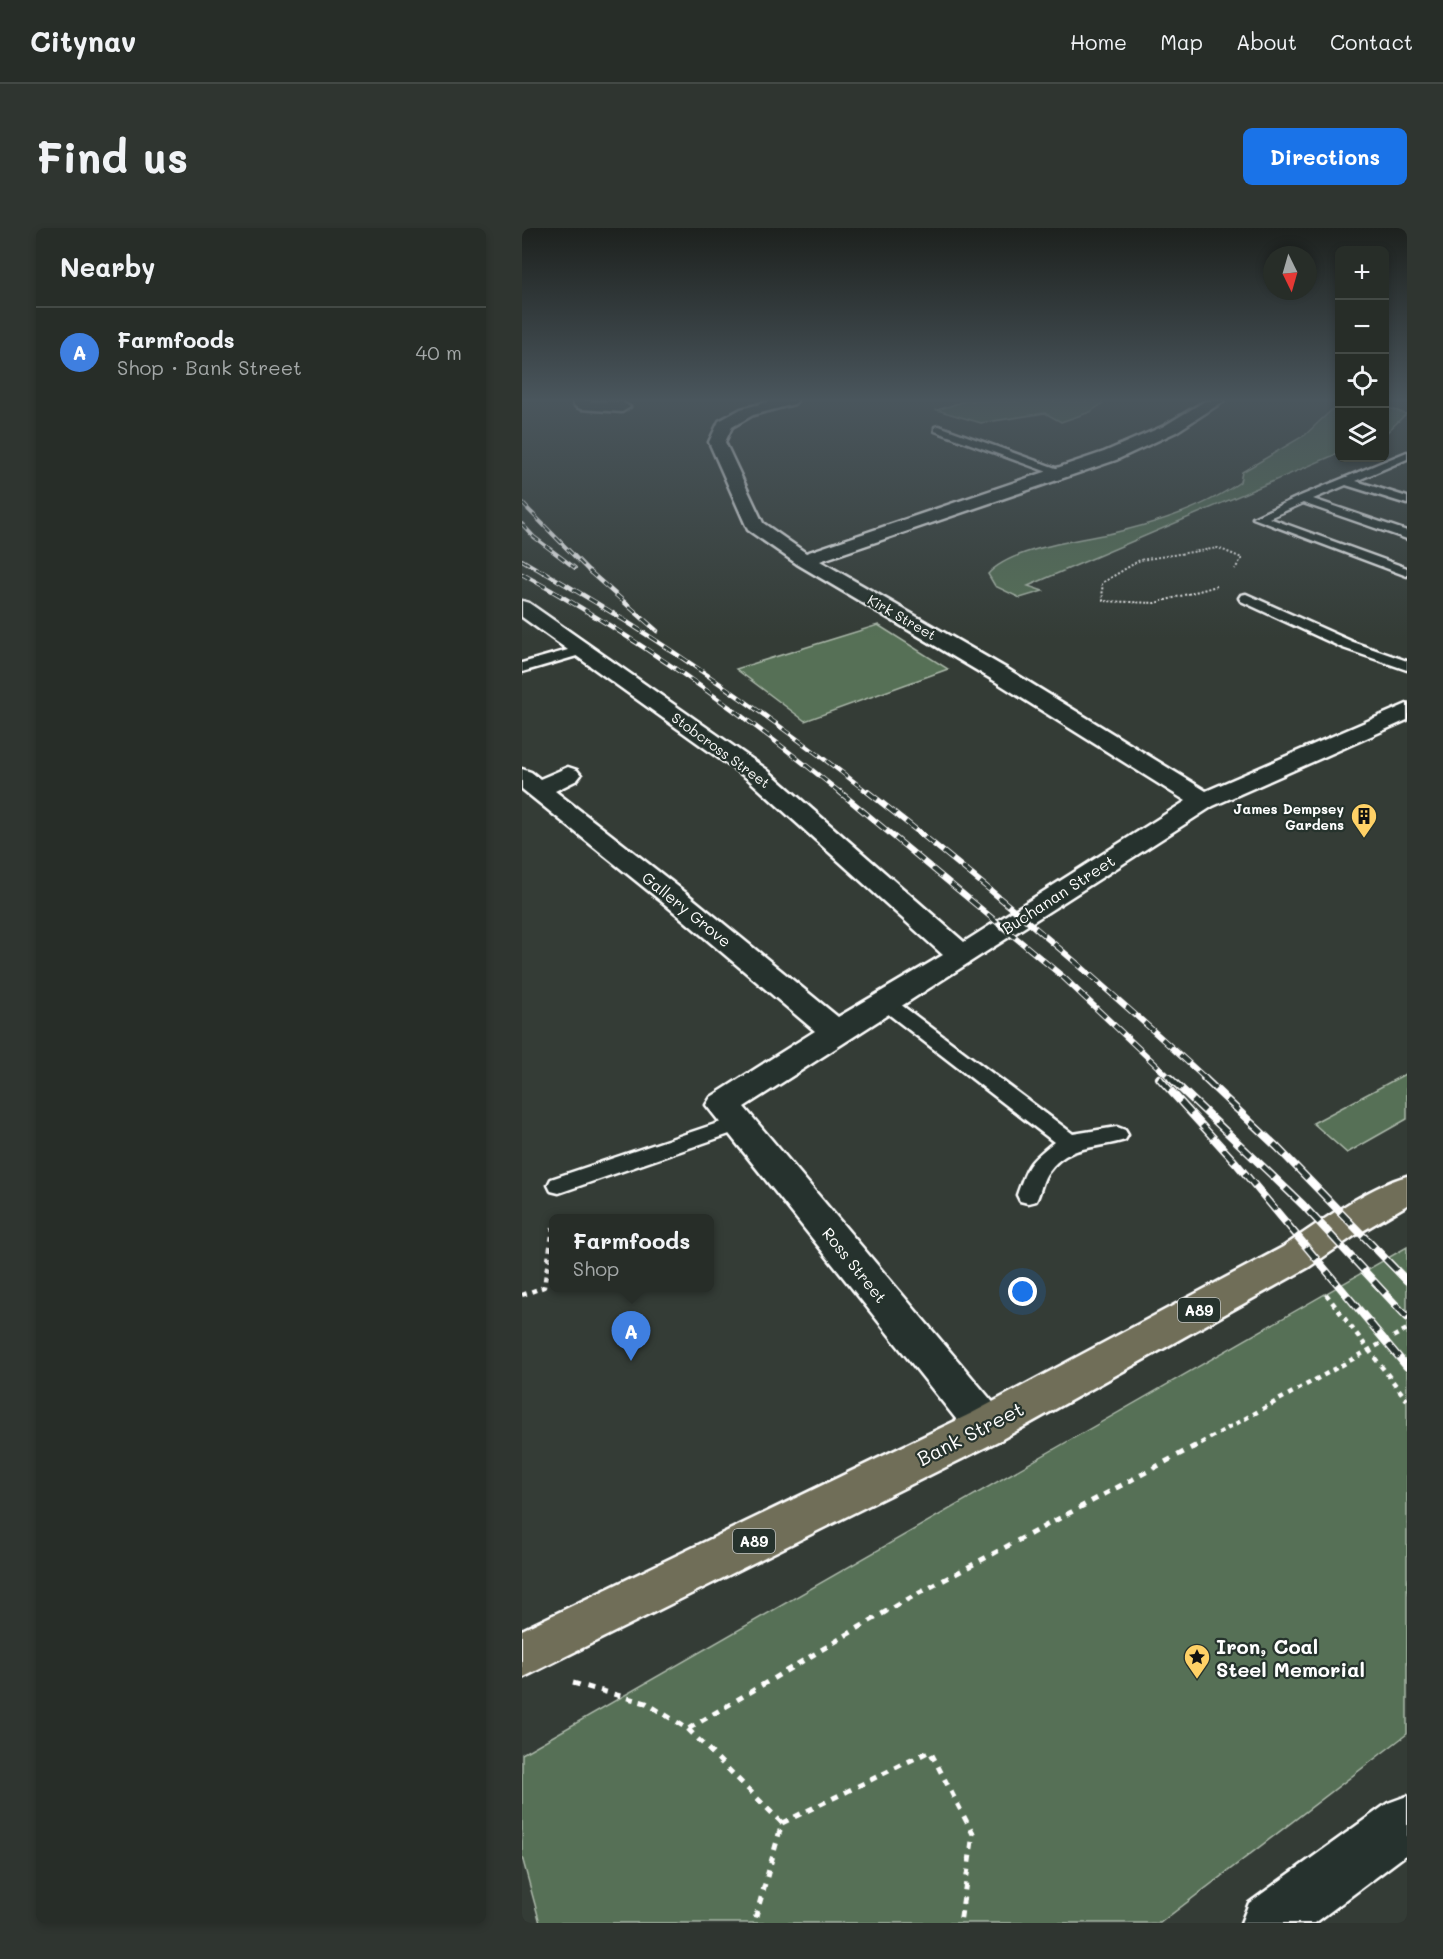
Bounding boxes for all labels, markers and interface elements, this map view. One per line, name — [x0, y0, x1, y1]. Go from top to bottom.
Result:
text: Citynav — [30, 23, 136, 59]
text: Home — [1070, 28, 1127, 55]
text: Map — [1160, 28, 1203, 55]
text: About — [1236, 28, 1297, 55]
text: Contact — [1330, 28, 1413, 55]
button: Directions — [1243, 128, 1407, 185]
text: Find us — [36, 129, 188, 184]
north arrow — [1263, 246, 1317, 300]
map controls — [1335, 246, 1389, 462]
button: + — [1335, 246, 1389, 300]
text: Nearby — [60, 250, 155, 284]
button: − — [1335, 300, 1389, 354]
text: Farmfoods — [117, 325, 235, 354]
text: A — [73, 339, 86, 365]
text: 40 m — [416, 339, 462, 365]
text: Shop · Bank Street — [117, 354, 302, 380]
button: locate — [1335, 354, 1389, 408]
button: layers — [1335, 408, 1389, 462]
street label: Kirk Street — [864, 590, 940, 644]
street label: Stobcross Street — [668, 708, 774, 792]
place label: James Dempsey Gardens — [1233, 799, 1344, 834]
building icon: James Dempsey Gardens — [1349, 801, 1379, 839]
street label: Buchanan Street — [997, 850, 1119, 938]
street label: Gallery Grove — [638, 867, 736, 951]
popup — [549, 1214, 714, 1292]
street label: Ross Street — [818, 1223, 892, 1307]
text: Farmfoods — [573, 1226, 690, 1255]
text: Shop — [573, 1255, 619, 1281]
your location — [1008, 1277, 1037, 1306]
road number: A89 — [1178, 1298, 1220, 1322]
pin: A — [612, 1312, 650, 1361]
street label: Bank Street — [912, 1395, 1028, 1471]
road number: A89 — [733, 1529, 775, 1553]
place label: Iron, Coal Steel Memorial — [1216, 1633, 1365, 1682]
place icon: Iron, Coal Steel Memorial — [1182, 1642, 1212, 1680]

